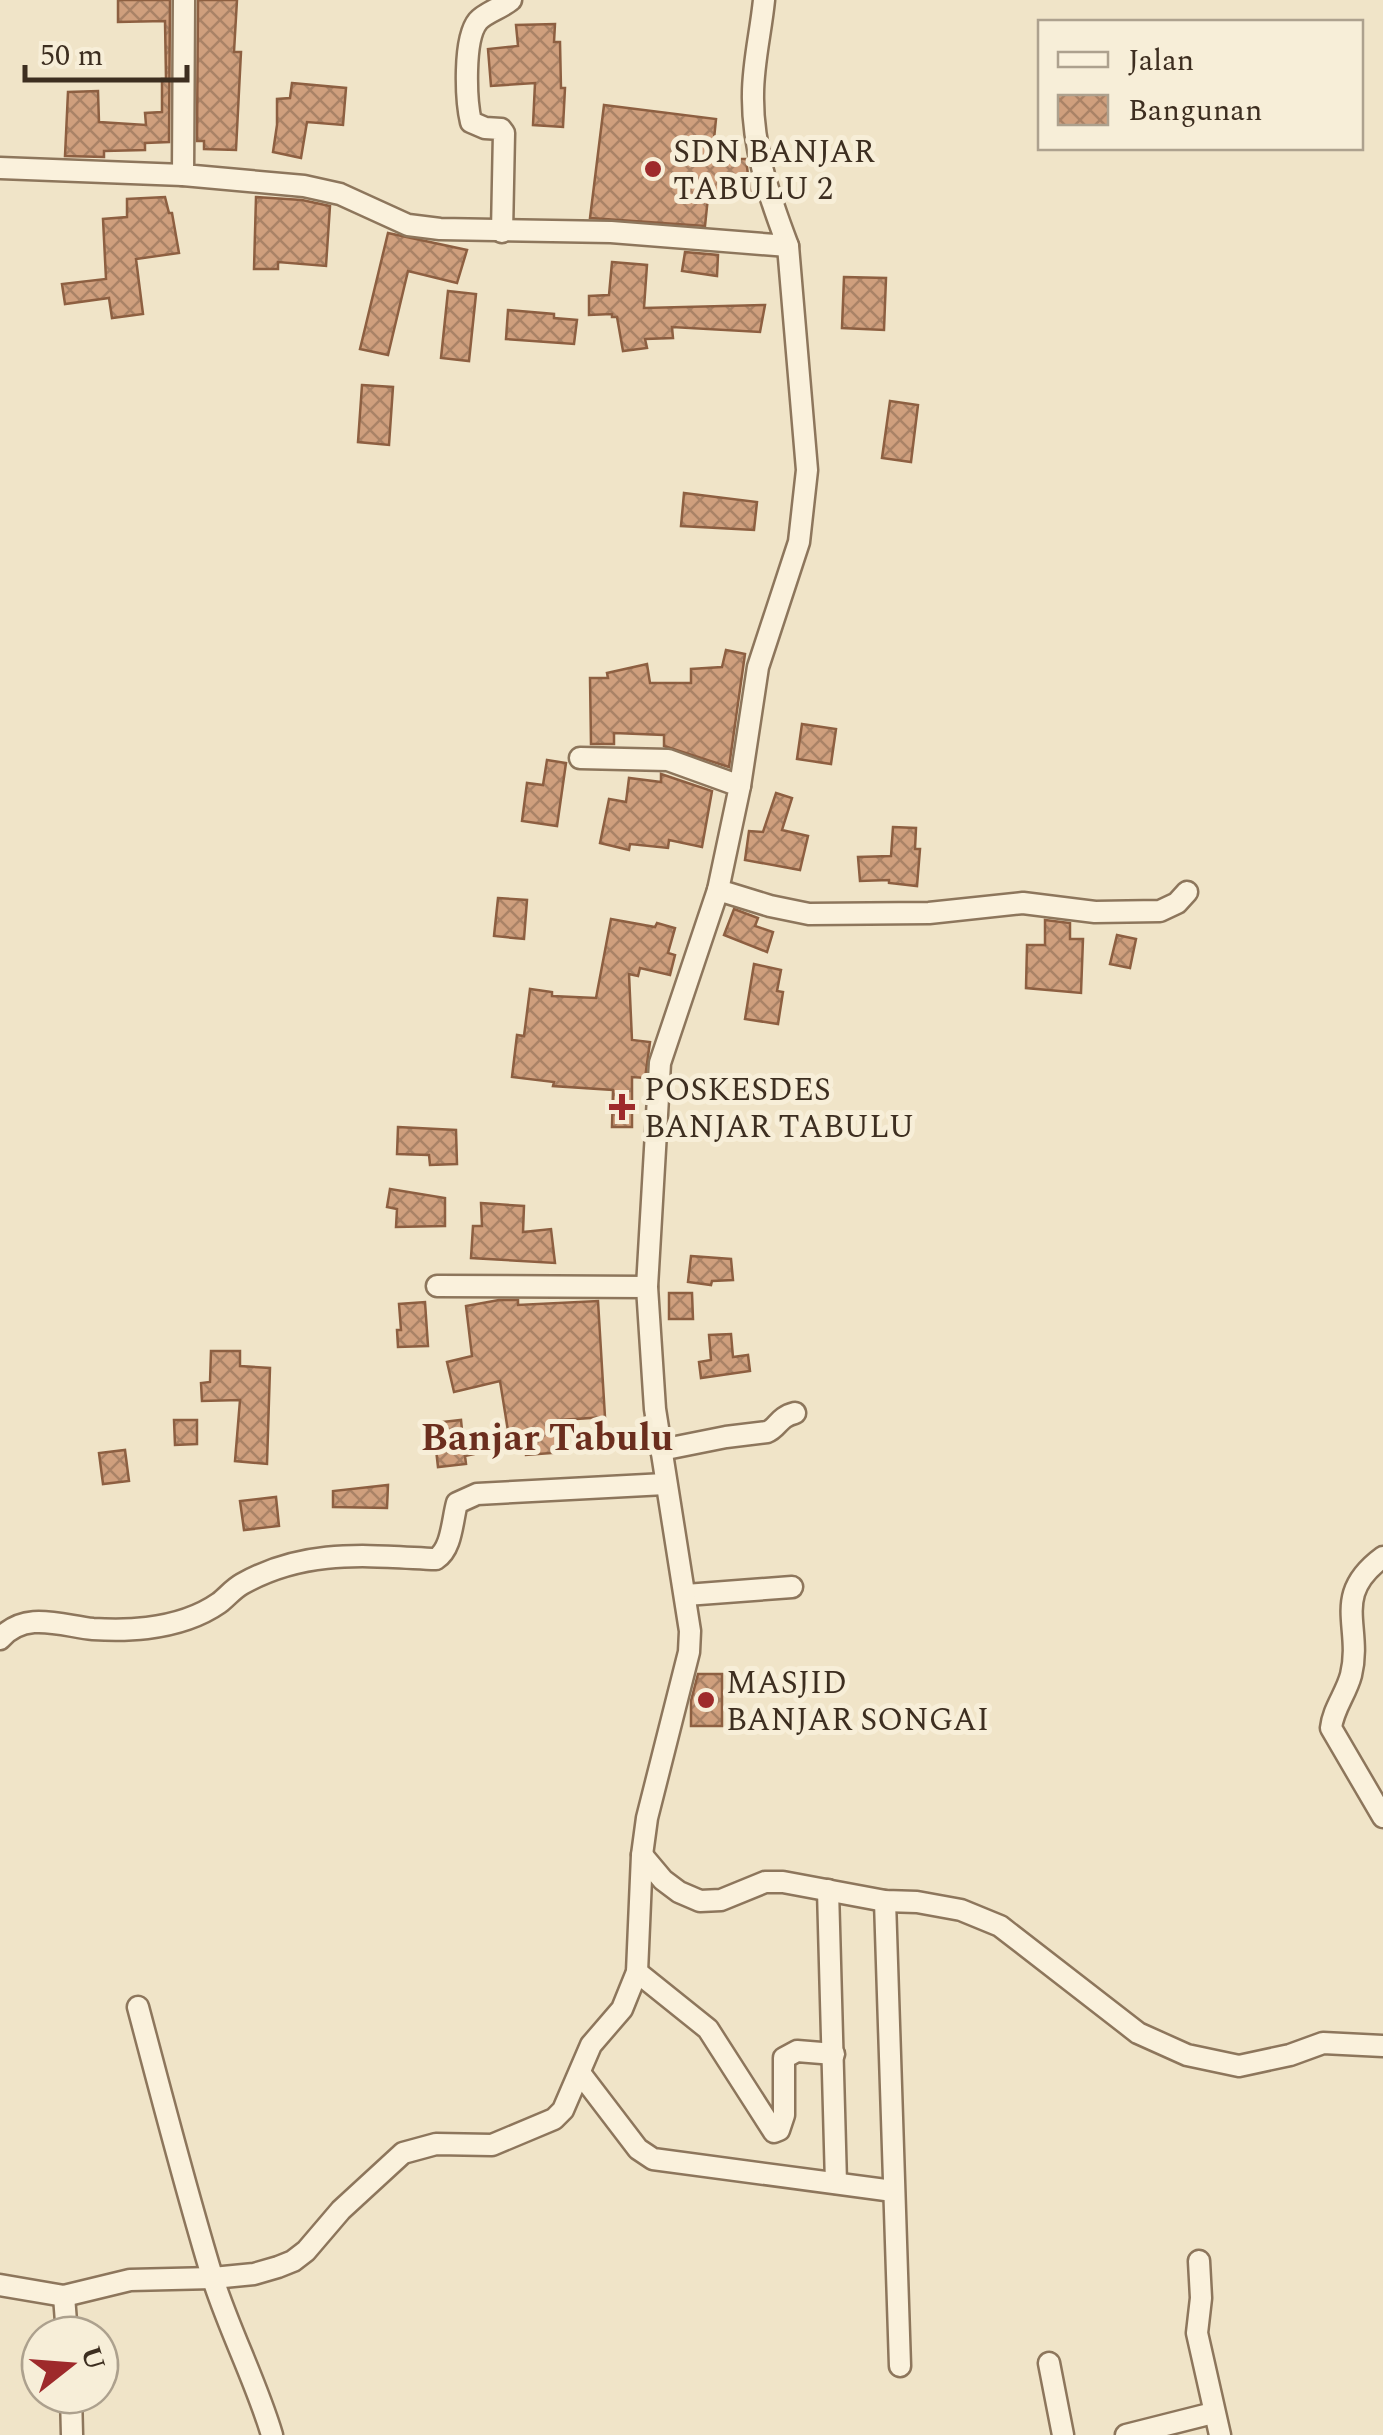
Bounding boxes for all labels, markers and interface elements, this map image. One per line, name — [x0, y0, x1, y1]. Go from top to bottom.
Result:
scale bar — [25, 20, 188, 82]
legend — [1038, 20, 1363, 150]
text: 50 m — [40, 33, 103, 79]
text: Jalan — [1128, 38, 1194, 84]
text: Bangunan — [1128, 88, 1262, 134]
place label: SDN BANJAR TABULU 2 — [673, 128, 876, 214]
marker: SDN BANJAR TABULU 2 — [642, 158, 664, 180]
place label: POSKESDES BANJAR TABULU — [644, 1066, 914, 1152]
marker: POSKESDES BANJAR TABULU — [609, 1094, 635, 1120]
district label: Banjar Tabulu — [421, 1410, 673, 1468]
place label: MASJID BANJAR SONGAI — [726, 1659, 989, 1745]
marker: MASJID BANJAR SONGAI — [695, 1689, 717, 1711]
north arrow — [20, 2315, 120, 2415]
text: U — [68, 2341, 116, 2376]

